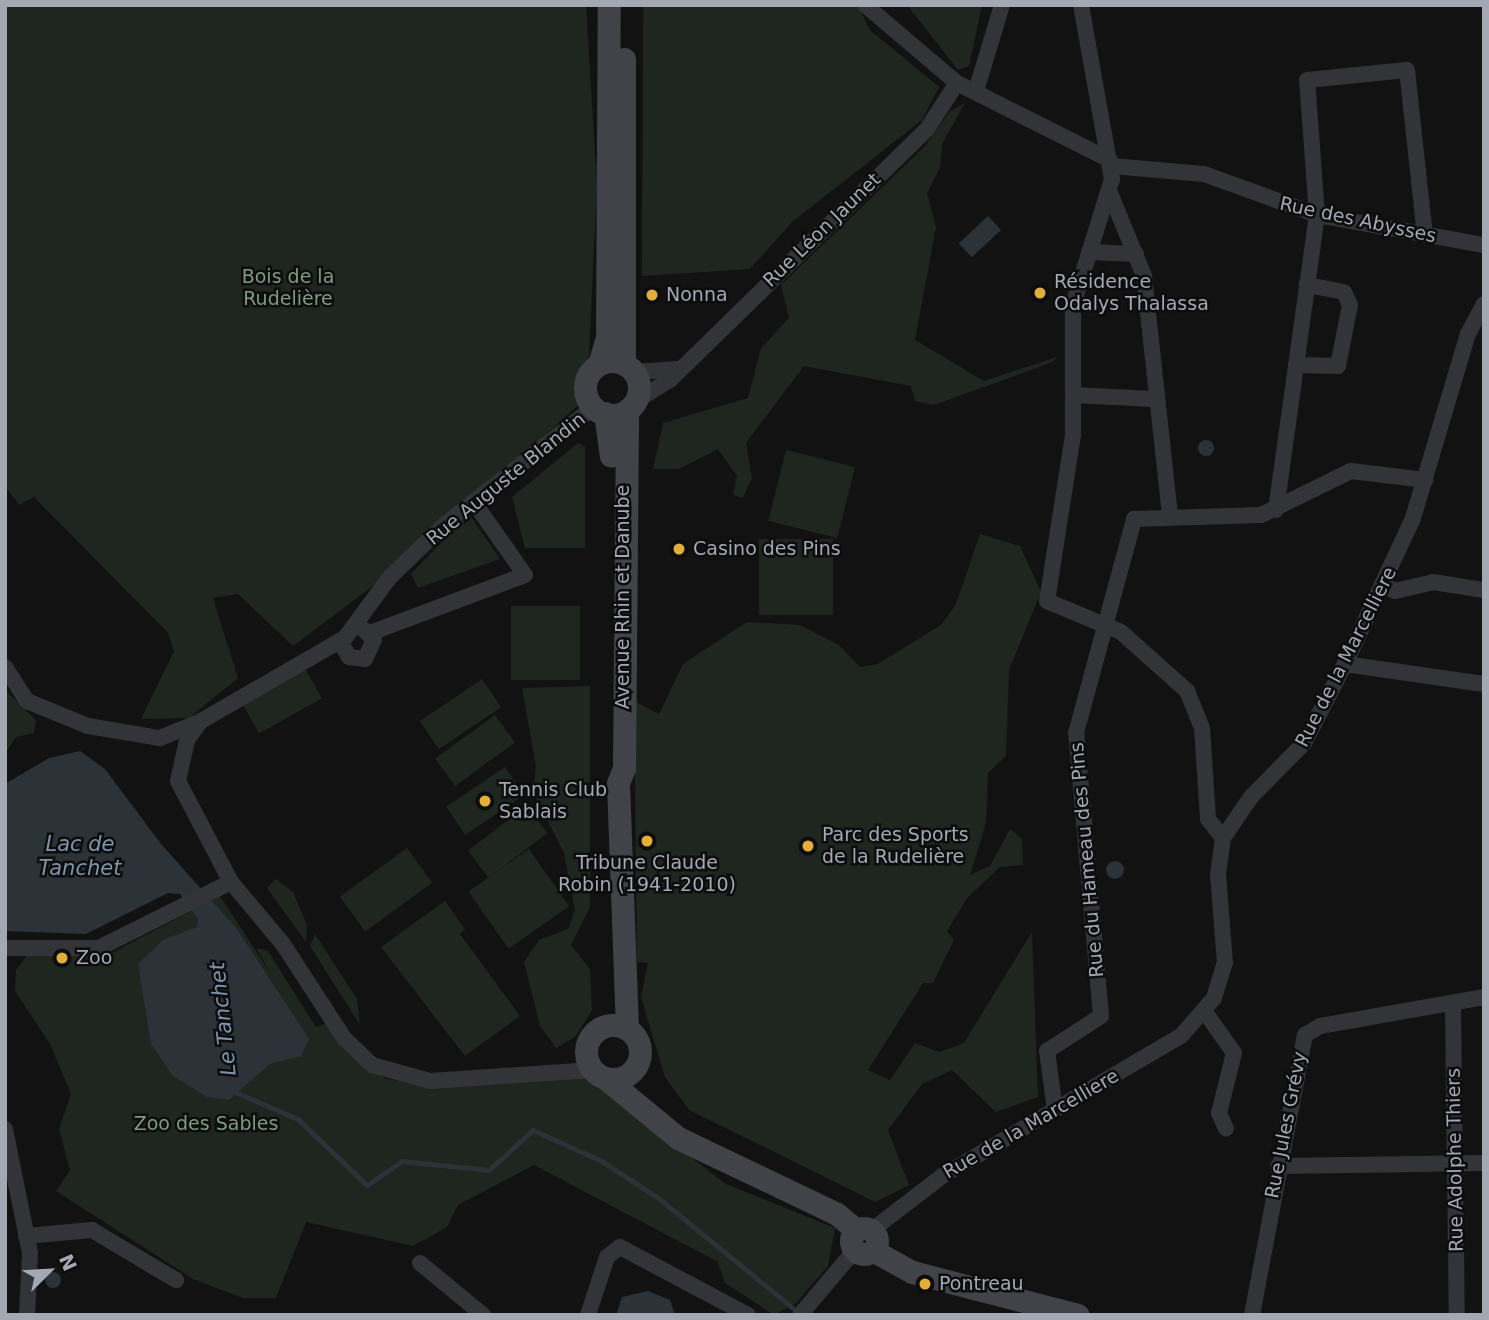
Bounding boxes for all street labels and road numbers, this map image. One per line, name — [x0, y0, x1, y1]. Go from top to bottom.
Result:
street label: Rue Léon Jaunet — [759, 168, 885, 292]
street label: Rue des Abysses — [1278, 192, 1438, 248]
street label: Rue Auguste Blandin — [422, 408, 590, 550]
street label: Avenue Rhin et Danube — [612, 485, 634, 709]
street label: Rue de la Marcelliere — [1291, 563, 1401, 751]
street label: Rue du Hameau des Pins — [1065, 741, 1109, 979]
street label: Rue Jules Grévy — [1261, 1050, 1311, 1200]
street label: Rue de la Marcelliere — [939, 1064, 1123, 1184]
street label: Rue Adolphe Thiers — [1442, 1068, 1468, 1252]

